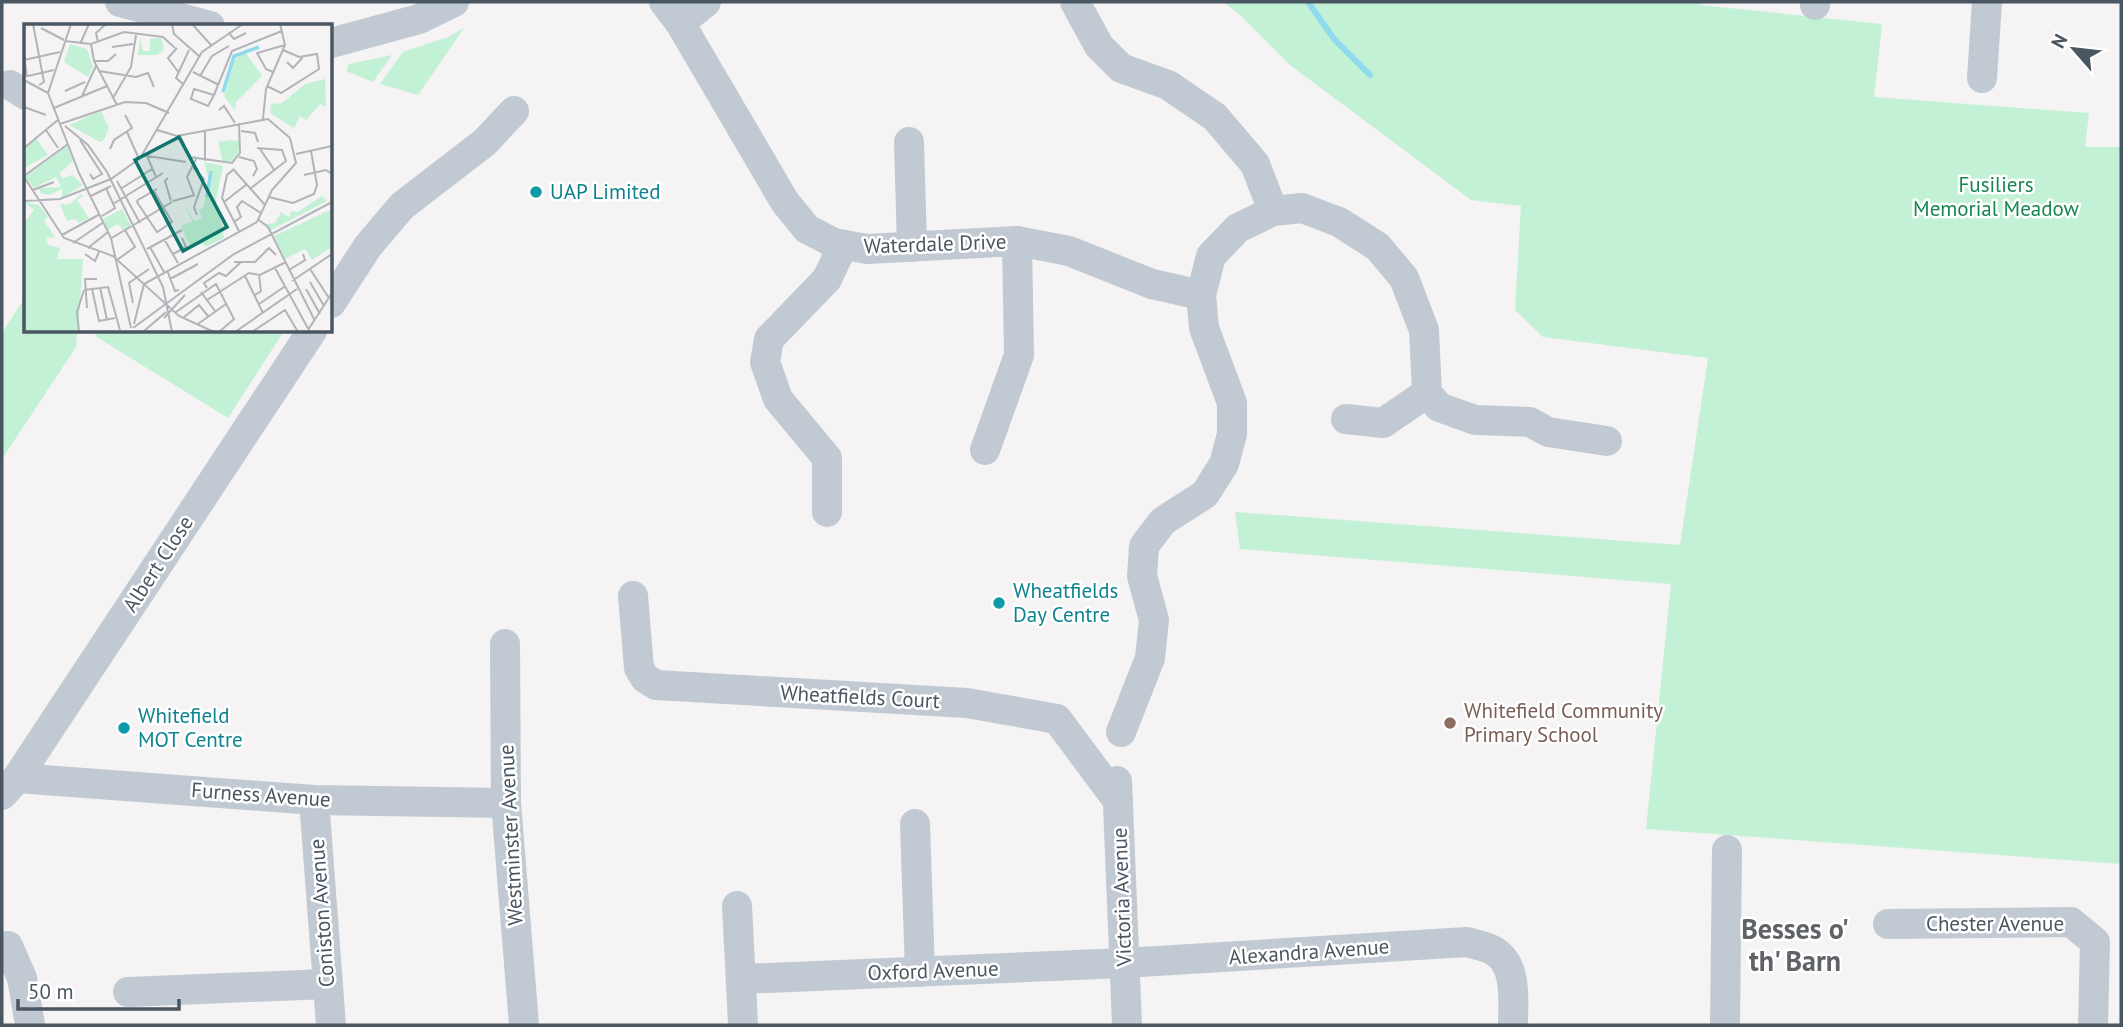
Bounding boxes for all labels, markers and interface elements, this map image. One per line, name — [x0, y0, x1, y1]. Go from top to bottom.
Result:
north arrow — [2039, 14, 2109, 84]
inset map — [24, 24, 332, 332]
text: N — [2045, 30, 2073, 52]
park label: Fusiliers Memorial Meadow — [1913, 171, 2080, 222]
place label: UAP Limited — [550, 178, 661, 205]
marker: UAP Limited — [528, 184, 544, 200]
street label: Waterdale Drive — [863, 228, 1007, 259]
street label: Albert Close — [116, 510, 199, 617]
place label: Wheatfields Day Centre — [1013, 577, 1118, 628]
marker: Wheatfields Day Centre — [991, 595, 1007, 611]
street label: Wheatfields Court — [780, 679, 940, 714]
place label: Whitefield Community Primary School — [1464, 697, 1663, 748]
place label: Whitefield MOT Centre — [138, 702, 243, 753]
marker: Whitefield Community Primary School — [1442, 715, 1458, 731]
marker: Whitefield MOT Centre — [116, 720, 132, 736]
street label: Westminster Avenue — [492, 744, 529, 926]
street label: Furness Avenue — [190, 776, 332, 813]
street label: Victoria Avenue — [1106, 827, 1137, 968]
street label: Coniston Avenue — [303, 838, 340, 988]
district label: Besses o' th' Barn — [1741, 910, 1849, 979]
street label: Chester Avenue — [1926, 910, 2064, 937]
street label: Alexandra Avenue — [1228, 932, 1390, 971]
street label: Oxford Avenue — [867, 955, 999, 986]
scale bar — [18, 968, 178, 1012]
text: 50 m — [28, 978, 74, 1005]

